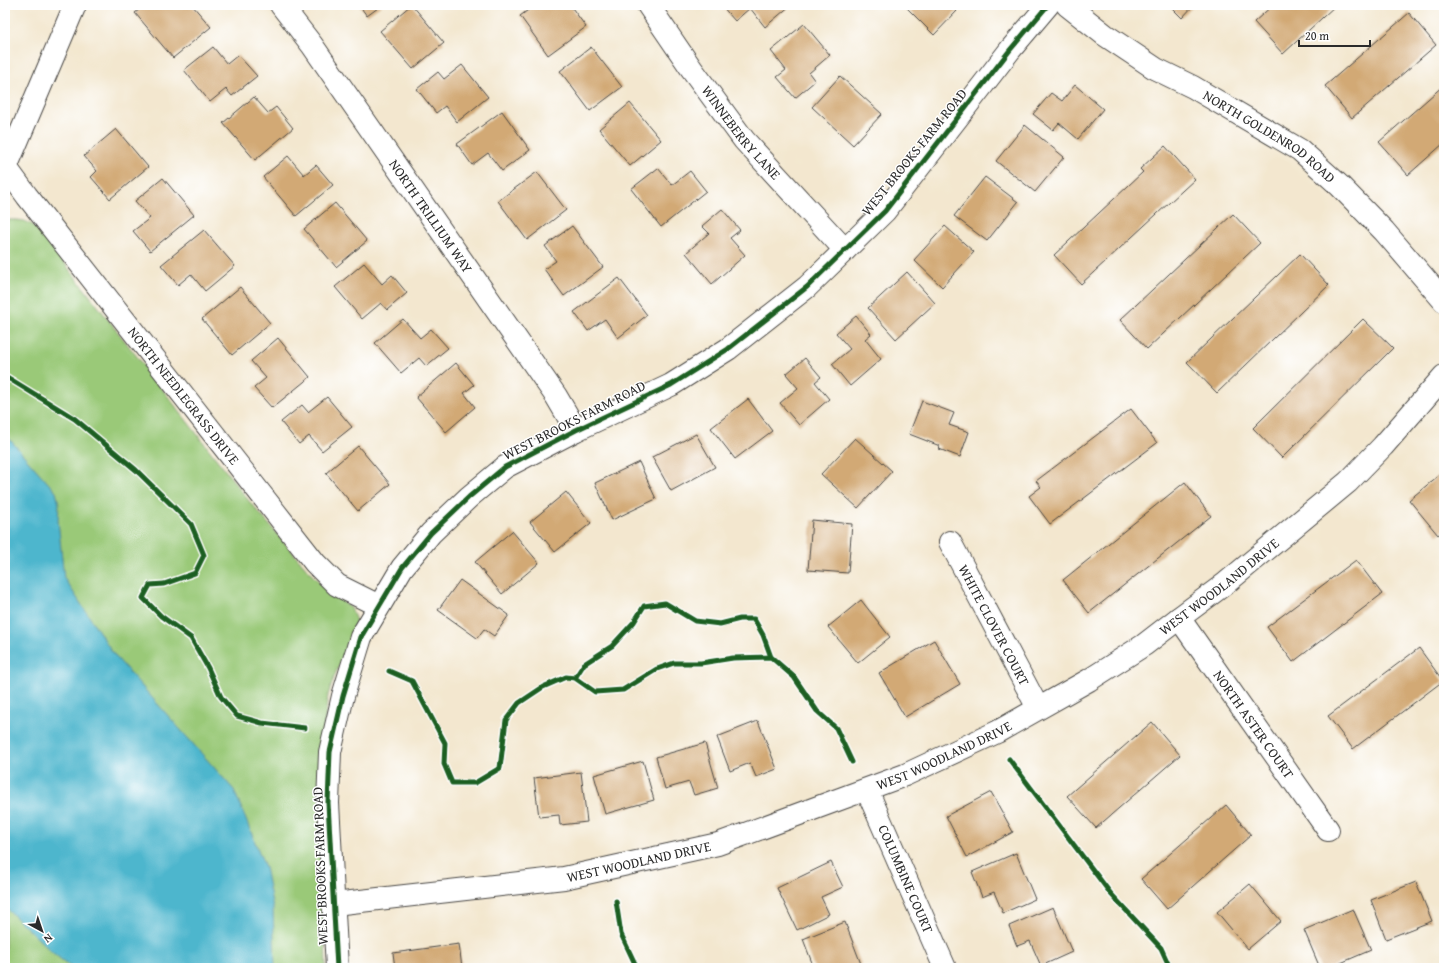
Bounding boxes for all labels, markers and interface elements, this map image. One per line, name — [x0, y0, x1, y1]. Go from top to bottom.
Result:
scale bar — [1299, 22, 1370, 48]
text: 20 m — [1305, 27, 1329, 44]
street label: WINNEBERRY LANE — [697, 81, 785, 184]
street label: WEST BROOKS FARM ROAD — [857, 84, 971, 220]
street label: NORTH GOLDENROD ROAD — [1199, 85, 1340, 187]
street label: NORTH TRILLIUM WAY — [384, 155, 478, 277]
street label: NORTH NEEDLEGRASS DRIVE — [123, 323, 244, 469]
street label: WEST BROOKS FARM ROAD — [499, 375, 649, 465]
street label: WEST WOODLAND DRIVE — [1155, 533, 1283, 640]
street label: WHITE CLOVER COURT — [954, 561, 1034, 689]
street label: NORTH ASTER COURT — [1209, 666, 1299, 783]
street label: WEST WOODLAND DRIVE — [873, 716, 1015, 795]
street label: WEST BROOKS FARM ROAD — [307, 787, 333, 945]
street label: COLUMBINE COURT — [873, 822, 938, 936]
street label: WEST WOODLAND DRIVE — [565, 836, 713, 887]
north arrow — [22, 911, 62, 951]
text: N — [40, 930, 56, 948]

